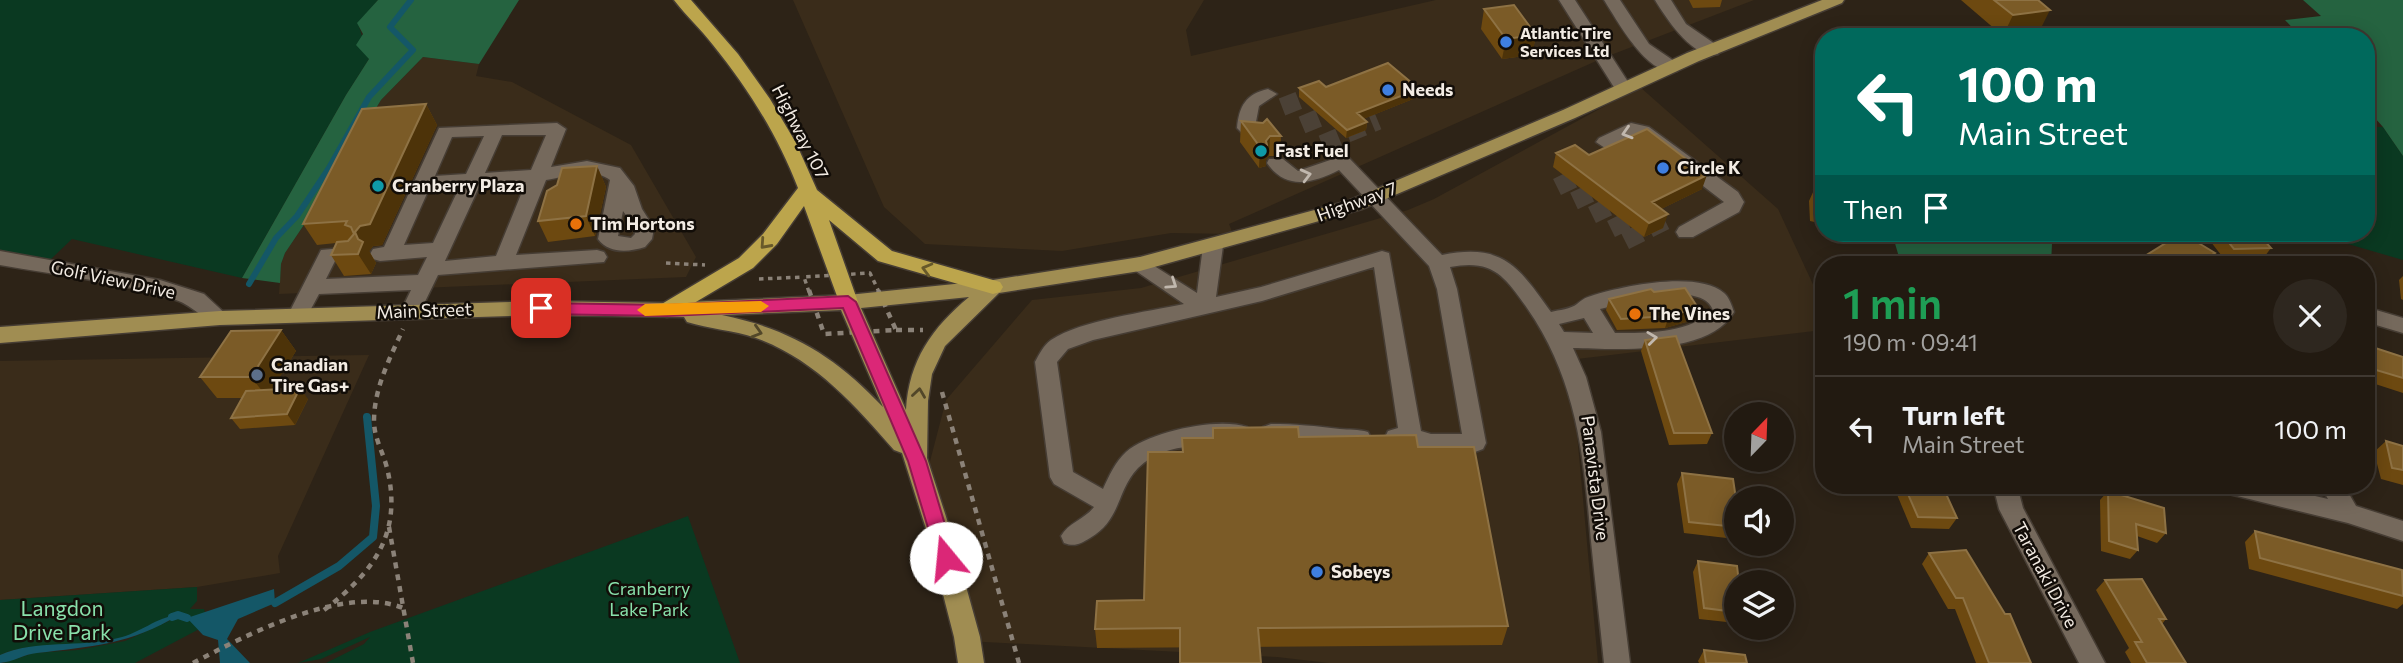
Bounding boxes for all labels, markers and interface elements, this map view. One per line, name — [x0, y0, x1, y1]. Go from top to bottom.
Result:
place label: Atlantic Tire Services Ltd — [1520, 23, 1611, 60]
marker: Atlantic Tire Services Ltd — [1498, 34, 1514, 50]
text: 100 m — [1958, 52, 2097, 112]
icon: left — [1843, 56, 1934, 147]
place label: Needs — [1402, 78, 1453, 100]
street label: Highway 107 — [768, 81, 834, 182]
marker: Needs — [1380, 82, 1396, 98]
text: Main Street — [1958, 112, 2128, 152]
one-way arrow — [1621, 125, 1633, 140]
place label: Fast Fuel — [1275, 139, 1349, 161]
marker: Fast Fuel — [1253, 143, 1269, 159]
place label: Circle K — [1677, 156, 1741, 178]
marker: Circle K — [1655, 160, 1671, 176]
one-way arrow — [1300, 169, 1312, 183]
place label: Cranberry Plaza — [392, 174, 525, 196]
street label: Highway 7 — [1314, 176, 1400, 226]
marker: Cranberry Plaza — [370, 178, 386, 194]
icon: arrive — [1917, 189, 1955, 227]
text: Then — [1843, 193, 1903, 224]
place label: Tim Hortons — [590, 212, 695, 234]
marker: Tim Hortons — [568, 216, 584, 232]
one-way arrow — [761, 236, 773, 249]
street label: Golf View Drive — [49, 255, 177, 303]
one-way arrow — [921, 263, 933, 278]
one-way arrow — [1164, 276, 1177, 289]
text: 1 min — [1843, 276, 1942, 328]
pin — [511, 278, 571, 338]
button: close — [2273, 279, 2347, 353]
icon: arrive — [522, 289, 560, 327]
street label: Main Street — [376, 297, 472, 323]
place label: The Vines — [1649, 302, 1730, 324]
marker: The Vines — [1627, 306, 1643, 322]
one-way arrow — [751, 323, 763, 338]
text: 190 m · 09:41 — [1843, 328, 1978, 356]
one-way arrow — [1647, 331, 1658, 346]
place label: Canadian Tire Gas+ — [271, 353, 350, 396]
marker: Canadian Tire Gas+ — [249, 367, 265, 383]
one-way arrow — [911, 387, 926, 399]
text: Turn left — [1902, 399, 2005, 430]
north arrow — [1724, 402, 1794, 472]
map controls — [1724, 402, 1794, 640]
icon: left — [1843, 410, 1881, 448]
text: 100 m — [2274, 413, 2347, 444]
street label: Panavista Drive — [1577, 414, 1615, 542]
text: Main Street — [1902, 430, 2024, 458]
button: sound — [1724, 486, 1794, 556]
street label: Taranaki Drive — [2009, 518, 2083, 631]
position arrow — [909, 521, 983, 595]
place label: Sobeys — [1331, 560, 1390, 582]
marker: Sobeys — [1309, 564, 1325, 580]
button: layers — [1724, 570, 1794, 640]
park label: Cranberry Lake Park — [608, 577, 690, 620]
park label: Langdon Drive Park — [13, 595, 111, 644]

